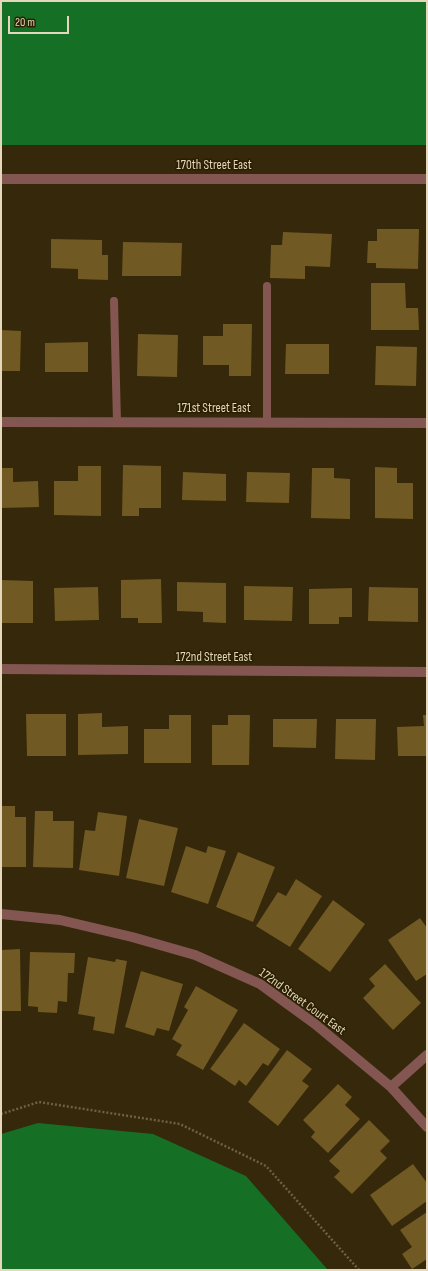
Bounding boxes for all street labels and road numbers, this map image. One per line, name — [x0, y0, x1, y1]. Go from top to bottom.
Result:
street label: 170th Street East — [176, 158, 252, 174]
street label: 171st Street East — [177, 401, 251, 417]
street label: 172nd Street East — [176, 650, 252, 666]
street label: 172nd Street Court East — [256, 965, 348, 1039]

